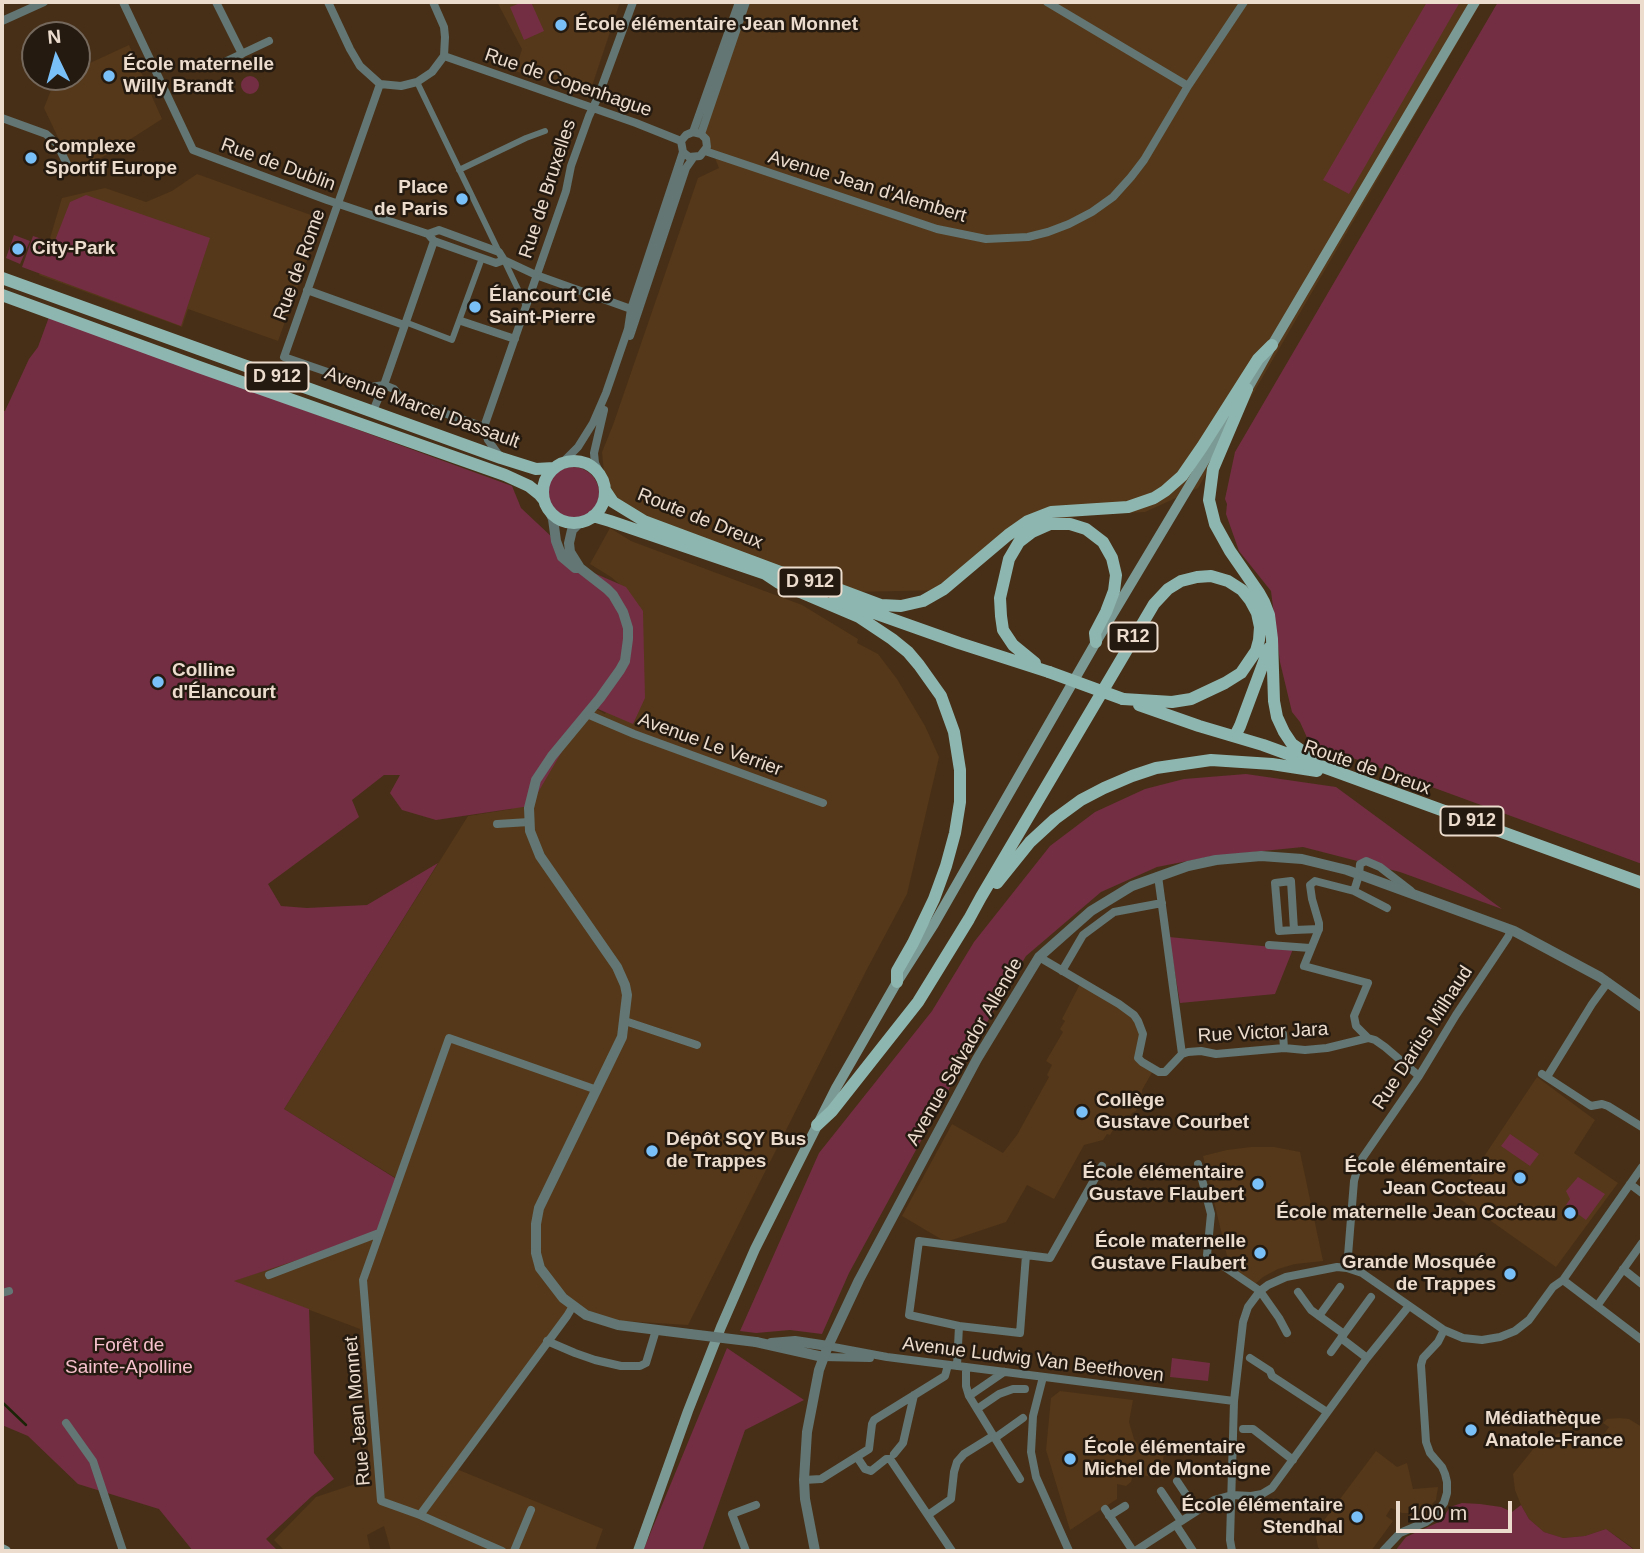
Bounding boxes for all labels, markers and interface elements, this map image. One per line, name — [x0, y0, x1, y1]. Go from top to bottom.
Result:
place label: École élémentaire Jean Monnet — [575, 14, 858, 36]
marker: École élémentaire Jean Monnet — [553, 17, 569, 33]
north arrow — [21, 21, 91, 91]
text: N — [47, 26, 62, 48]
street label: Rue de Copenhague — [481, 44, 655, 122]
place label: École maternelle Willy Brandt — [123, 54, 274, 98]
marker: École maternelle Willy Brandt — [101, 68, 117, 84]
street label: Rue de Bruxelles — [515, 117, 581, 261]
street label: Rue de Dublin — [218, 134, 338, 196]
place label: Complexe Sportif Europe — [45, 136, 177, 180]
street label: Avenue Jean d'Alembert — [765, 146, 969, 228]
marker: Complexe Sportif Europe — [23, 150, 39, 166]
place label: Place de Paris — [374, 177, 448, 221]
marker: Place de Paris — [454, 191, 470, 207]
street label: Rue de Rome — [269, 206, 331, 324]
place label: City-Park — [32, 238, 115, 260]
marker: City-Park — [10, 241, 26, 257]
place label: Élancourt Clé Saint-Pierre — [489, 285, 611, 329]
marker: Élancourt Clé Saint-Pierre — [467, 299, 483, 315]
road number: D 912 — [246, 362, 308, 391]
street label: Avenue Marcel Dassault — [322, 362, 522, 454]
street label: Route de Dreux — [634, 484, 766, 554]
road number: D 912 — [778, 568, 842, 596]
road number: R12 — [1108, 622, 1158, 652]
place label: Colline d'Élancourt — [172, 660, 276, 704]
marker: Colline d'Élancourt — [150, 674, 166, 690]
street label: Avenue Le Verrier — [635, 708, 785, 782]
street label: Route de Dreux — [1300, 736, 1434, 800]
road number: D 912 — [1440, 806, 1504, 836]
street label: Avenue Salvador Allende — [902, 954, 1028, 1150]
street label: Rue Darius Milhaud — [1368, 962, 1478, 1114]
street label: Rue Victor Jara — [1197, 1018, 1329, 1048]
place label: Collège Gustave Courbet — [1096, 1090, 1249, 1134]
marker: Collège Gustave Courbet — [1074, 1104, 1090, 1120]
place label: Dépôt SQY Bus de Trappes — [666, 1129, 806, 1173]
marker: Dépôt SQY Bus de Trappes — [644, 1143, 660, 1159]
place label: École élémentaire Jean Cocteau — [1344, 1156, 1506, 1200]
place label: École élémentaire Gustave Flaubert — [1082, 1162, 1244, 1206]
marker: École élémentaire Jean Cocteau — [1512, 1170, 1528, 1186]
marker: École élémentaire Gustave Flaubert — [1250, 1176, 1266, 1192]
place label: École maternelle Jean Cocteau — [1276, 1202, 1556, 1224]
marker: École maternelle Jean Cocteau — [1562, 1205, 1578, 1221]
place label: École maternelle Gustave Flaubert — [1091, 1231, 1246, 1275]
marker: École maternelle Gustave Flaubert — [1252, 1245, 1268, 1261]
place label: Grande Mosquée de Trappes — [1342, 1252, 1496, 1296]
marker: Grande Mosquée de Trappes — [1502, 1266, 1518, 1282]
street label: Avenue Ludwig Van Beethoven — [901, 1333, 1165, 1387]
park label: Forêt de Sainte-Apolline — [65, 1335, 193, 1379]
street label: Rue Jean Monnet — [340, 1335, 376, 1487]
place label: Médiathèque Anatole-France — [1485, 1408, 1623, 1452]
marker: Médiathèque Anatole-France — [1463, 1422, 1479, 1438]
place label: École élémentaire Michel de Montaigne — [1084, 1437, 1271, 1481]
marker: École élémentaire Michel de Montaigne — [1062, 1451, 1078, 1467]
scale bar — [1399, 1486, 1514, 1530]
place label: École élémentaire Stendhal — [1181, 1495, 1343, 1539]
text: 100 m — [1409, 1501, 1467, 1524]
marker: École élémentaire Stendhal — [1349, 1509, 1365, 1525]

